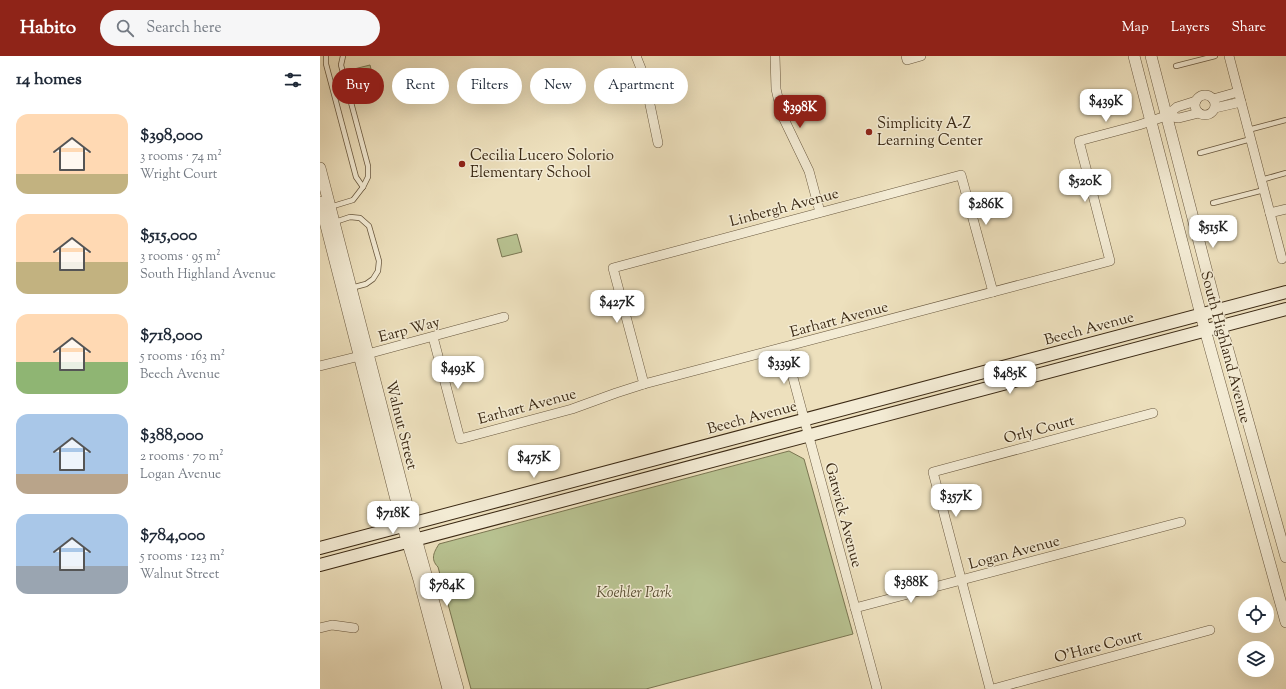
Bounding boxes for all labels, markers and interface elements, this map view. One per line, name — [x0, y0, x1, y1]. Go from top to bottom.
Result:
search box — [100, 10, 380, 46]
text: Habito — [20, 15, 76, 42]
icon: search — [114, 17, 136, 39]
text: Search here — [146, 18, 221, 39]
text: Map — [1122, 18, 1149, 38]
text: Layers — [1171, 18, 1209, 38]
text: Share — [1231, 18, 1266, 38]
text: 14 homes — [16, 68, 82, 92]
chip: Buy — [332, 68, 384, 104]
chip: Rent — [392, 68, 449, 104]
chip: Filters — [457, 68, 522, 104]
chip: New — [530, 68, 586, 104]
chip: Apartment — [594, 68, 688, 104]
icon: filters — [282, 69, 304, 91]
pin: $439K — [1078, 89, 1134, 123]
text: $439K — [1089, 93, 1123, 111]
pin: $398K — [772, 95, 828, 129]
text: $398K — [783, 99, 817, 117]
place label: Simplicity A-Z Learning Center — [877, 114, 983, 152]
text: $398,000 — [140, 124, 203, 148]
marker: Simplicity A-Z Learning Center — [864, 127, 874, 137]
icon: home — [48, 130, 96, 178]
place label: Cecilia Lucero Solorio Elementary School — [470, 146, 614, 184]
text: 3 rooms · 74 m² — [140, 148, 222, 166]
marker: Cecilia Lucero Solorio Elementary School — [457, 159, 467, 169]
text: Wright Court — [140, 166, 217, 184]
pin: $520K — [1057, 169, 1113, 203]
text: $520K — [1068, 173, 1102, 191]
street label: Linbergh Avenue — [727, 184, 841, 233]
pin: $286K — [958, 192, 1014, 226]
text: $286K — [968, 196, 1004, 214]
pin: $515K — [1185, 215, 1241, 249]
text: $515K — [1198, 219, 1228, 237]
text: $515,000 — [140, 224, 197, 248]
icon: home — [48, 230, 96, 278]
text: 3 rooms · 95 m² — [140, 248, 221, 266]
text: South Highland Avenue — [140, 266, 276, 284]
street label: South Highland Avenue — [1194, 269, 1255, 426]
pin: $427K — [589, 290, 645, 324]
text: $427K — [599, 294, 635, 312]
street label: Earhart Avenue — [788, 297, 891, 344]
street label: Beech Avenue — [1042, 307, 1137, 352]
street label: Earp Way — [376, 312, 443, 349]
text: $718,000 — [140, 324, 202, 348]
icon: home — [48, 330, 96, 378]
text: 5 rooms · 163 m² — [140, 348, 225, 366]
pin: $339K — [756, 351, 812, 385]
text: $339K — [767, 355, 801, 373]
pin: $493K — [430, 356, 486, 390]
text: $493K — [441, 360, 475, 378]
pin: $485K — [982, 361, 1038, 395]
text: $485K — [993, 365, 1027, 383]
text: Beech Avenue — [140, 366, 220, 384]
street label: Walnut Street — [379, 379, 422, 472]
street label: Earhart Avenue — [476, 384, 579, 431]
street label: Beech Avenue — [705, 396, 800, 441]
street label: Orly Court — [1002, 411, 1077, 450]
text: $388,000 — [140, 424, 204, 448]
icon: home — [48, 430, 96, 478]
pin: $475K — [506, 445, 562, 479]
text: 2 rooms · 70 m² — [140, 448, 224, 466]
text: $475K — [517, 449, 551, 467]
street label: Gatwick Avenue — [818, 461, 867, 570]
text: Logan Avenue — [140, 466, 221, 484]
pin: $357K — [928, 484, 984, 518]
text: $357K — [940, 488, 972, 506]
pin: $718K — [365, 501, 421, 535]
text: $718K — [376, 505, 410, 523]
text: $784,000 — [140, 524, 205, 548]
icon: home — [48, 530, 96, 578]
street label: Logan Avenue — [966, 531, 1062, 576]
text: 5 rooms · 123 m² — [140, 548, 225, 566]
text: Walnut Street — [140, 566, 219, 584]
pin: $388K — [883, 570, 939, 604]
pin: $784K — [419, 573, 475, 607]
text: $388K — [894, 574, 928, 592]
text: $784K — [429, 577, 465, 595]
park label: Koehler Park — [596, 583, 672, 604]
map controls — [1238, 597, 1274, 677]
button: locate — [1238, 597, 1274, 633]
street label: O'Hare Court — [1052, 626, 1145, 669]
button: layers — [1238, 641, 1274, 677]

